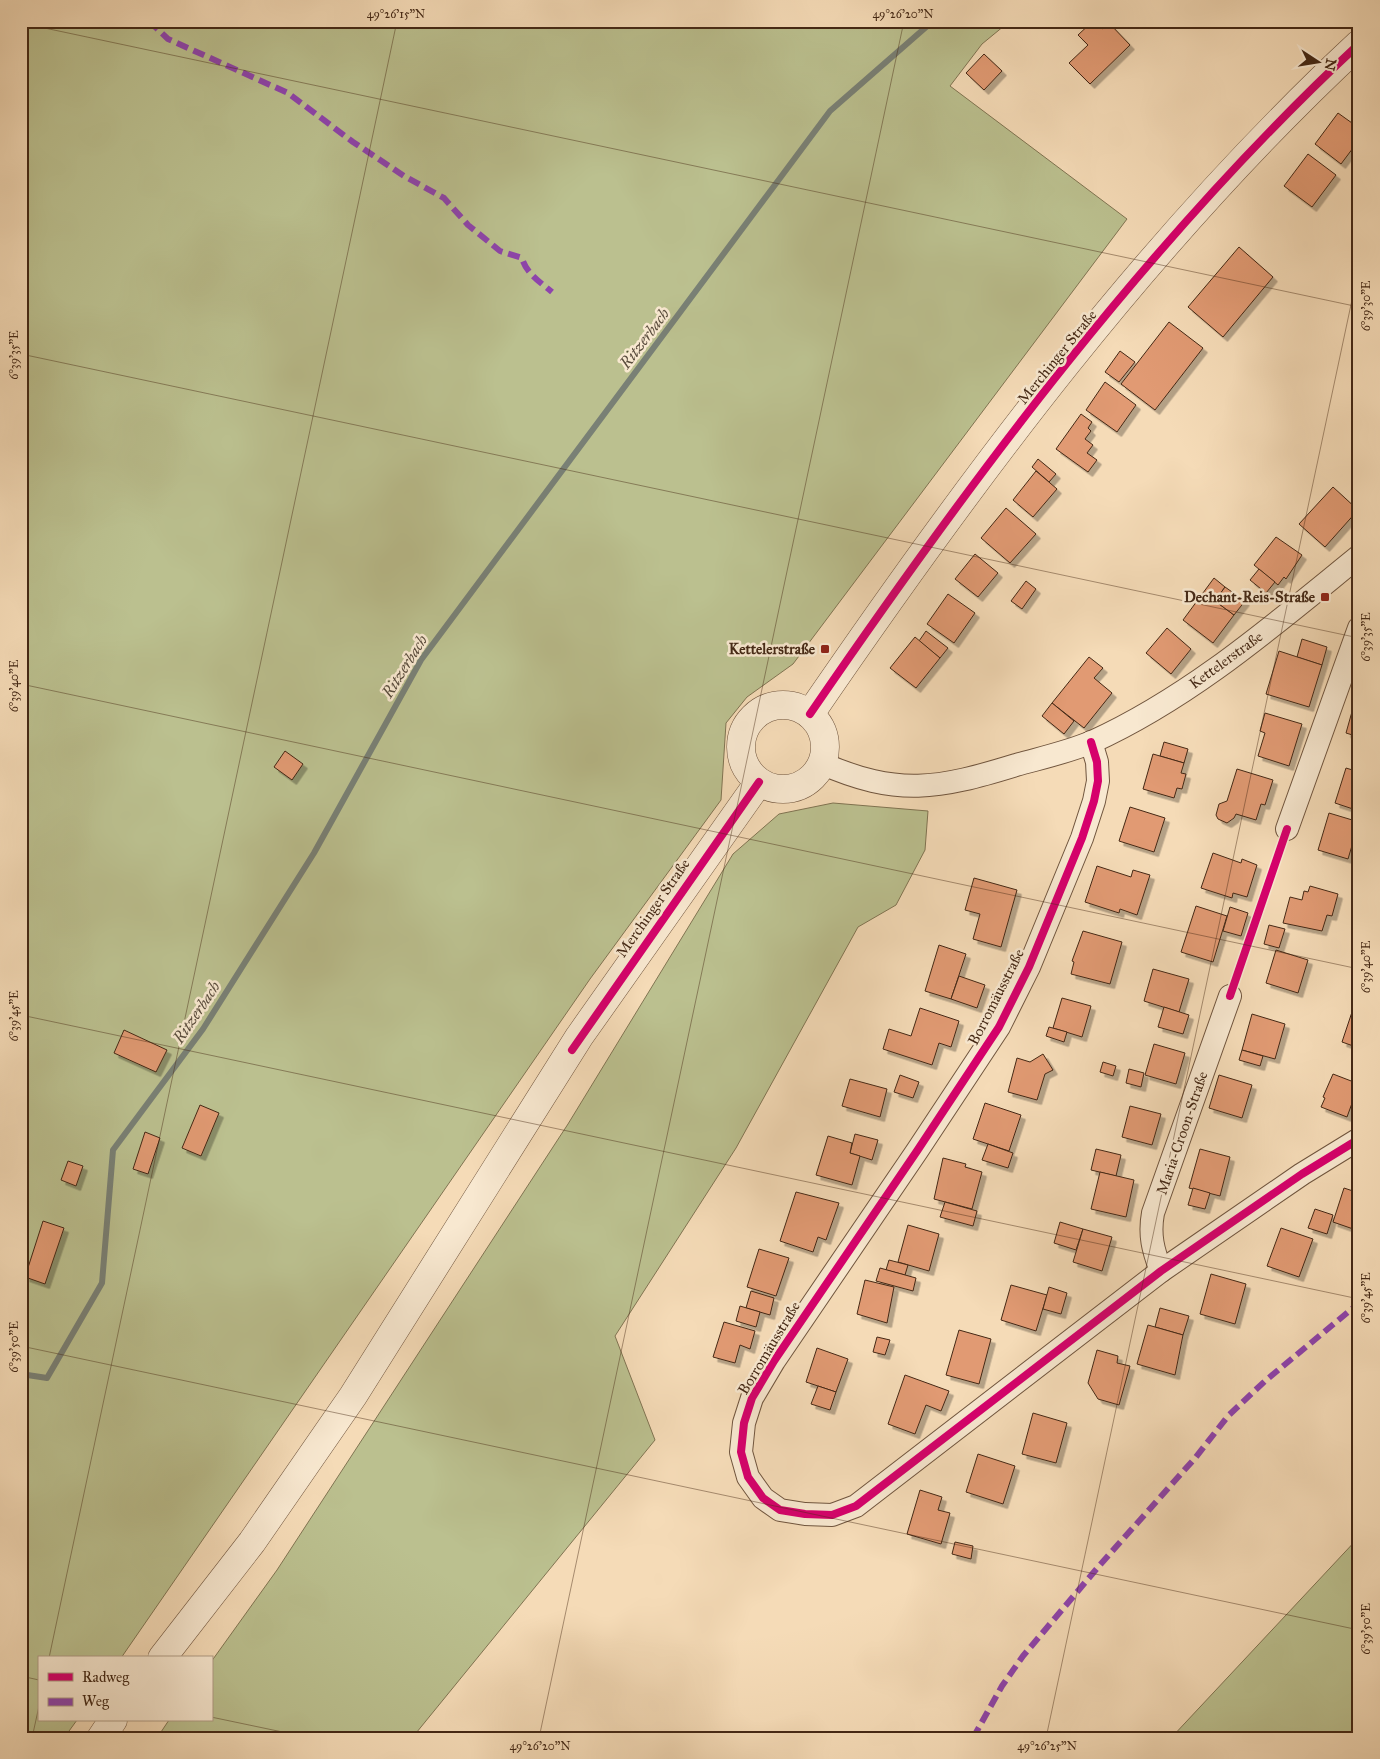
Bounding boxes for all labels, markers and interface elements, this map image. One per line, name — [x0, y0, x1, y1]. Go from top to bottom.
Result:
text: 49°26'15"N — [367, 7, 425, 21]
text: 49°26'20"N — [872, 7, 934, 21]
north arrow — [1292, 38, 1342, 88]
text: N — [1321, 57, 1340, 72]
text: 6°39'30"E — [1359, 280, 1373, 331]
water label: Ritzerbach — [615, 304, 673, 373]
street label: Merchinger Straße — [1013, 306, 1101, 408]
text: 6°39'35"E — [7, 330, 21, 380]
place label: Dechant-Reis-Straße — [1184, 588, 1316, 606]
marker: Dechant-Reis-Straße — [1319, 591, 1331, 603]
text: 6°39'35"E — [1359, 612, 1373, 662]
street label: Kettelerstraße — [1186, 627, 1266, 693]
water label: Ritzerbach — [377, 631, 431, 702]
place label: Kettelerstraße — [729, 640, 816, 658]
marker: Kettelerstraße — [819, 643, 831, 655]
text: 6°39'40"E — [7, 659, 21, 712]
street label: Merchinger Straße — [612, 855, 694, 961]
text: 6°39'40"E — [1359, 940, 1373, 993]
street label: Borromäusstraße — [964, 946, 1028, 1048]
water label: Ritzerbach — [168, 978, 224, 1048]
text: 6°39'45"E — [7, 990, 21, 1042]
street label: Maria-Croon-Straße — [1152, 1069, 1212, 1197]
text: 6°39'45"E — [1359, 1272, 1373, 1324]
street label: Borromäusstraße — [734, 1298, 804, 1398]
text: 6°39'50"E — [7, 1321, 21, 1373]
text: 6°39'50"E — [1359, 1603, 1373, 1655]
legend — [38, 1656, 212, 1722]
text: Radweg — [82, 1668, 130, 1686]
text: Weg — [82, 1692, 110, 1710]
text: 49°26'20"N — [509, 1739, 571, 1753]
text: 49°26'25"N — [1017, 1739, 1077, 1753]

